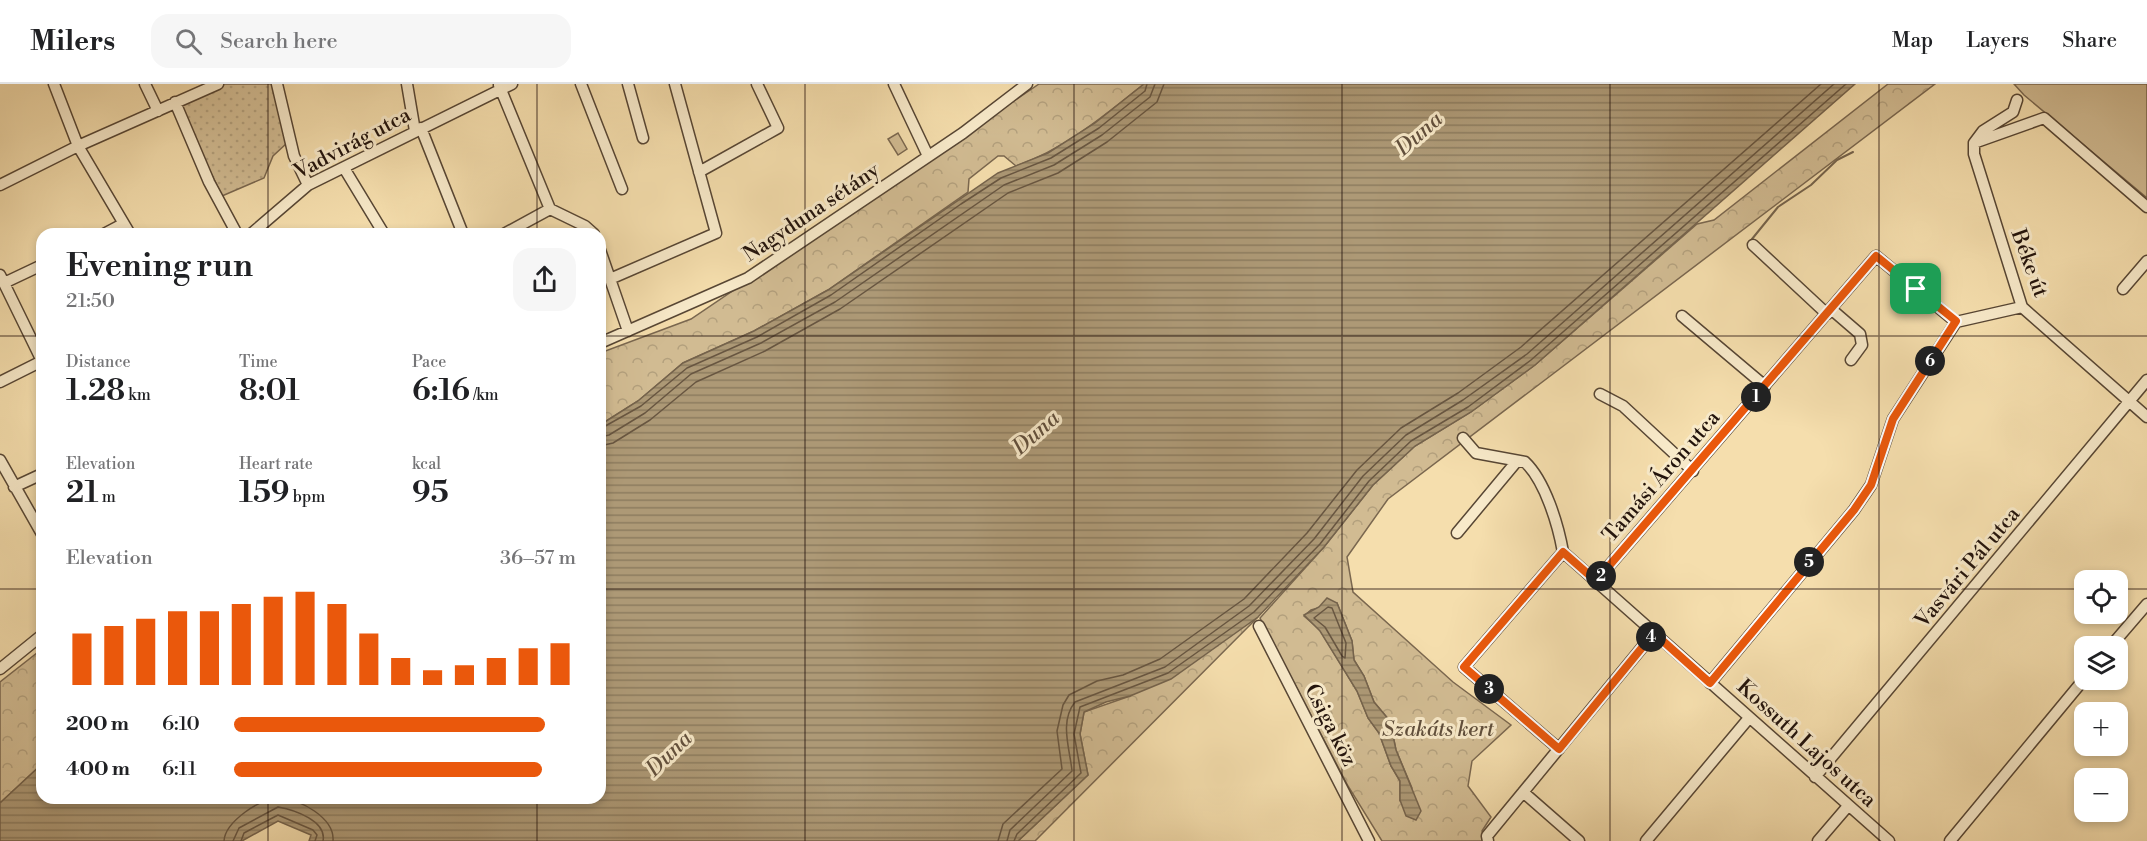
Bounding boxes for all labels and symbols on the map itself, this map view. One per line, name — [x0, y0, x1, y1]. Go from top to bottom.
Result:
street label: Vadvirág utca — [289, 102, 416, 186]
water label: Duna — [1389, 106, 1449, 163]
street label: Nagyduna sétány — [738, 157, 885, 268]
street label: Béke út — [2004, 225, 2054, 301]
pin — [1890, 263, 1941, 314]
pin: 6 — [1915, 346, 1945, 376]
pin: 1 — [1741, 382, 1771, 412]
street label: Tamási Áron utca — [1596, 404, 1726, 548]
water label: Duna — [1006, 405, 1066, 462]
street label: Vasvári Pál utca — [1909, 502, 2026, 634]
pin: 5 — [1794, 547, 1824, 577]
pin: 2 — [1586, 561, 1616, 591]
pin: 4 — [1636, 622, 1666, 652]
pin: 3 — [1474, 674, 1504, 704]
street label: Kossuth Lajos utca — [1731, 674, 1882, 813]
street label: Csiga köz — [1298, 680, 1362, 771]
park label: Szakáts kert — [1382, 717, 1495, 743]
water label: Duna — [640, 725, 698, 783]

